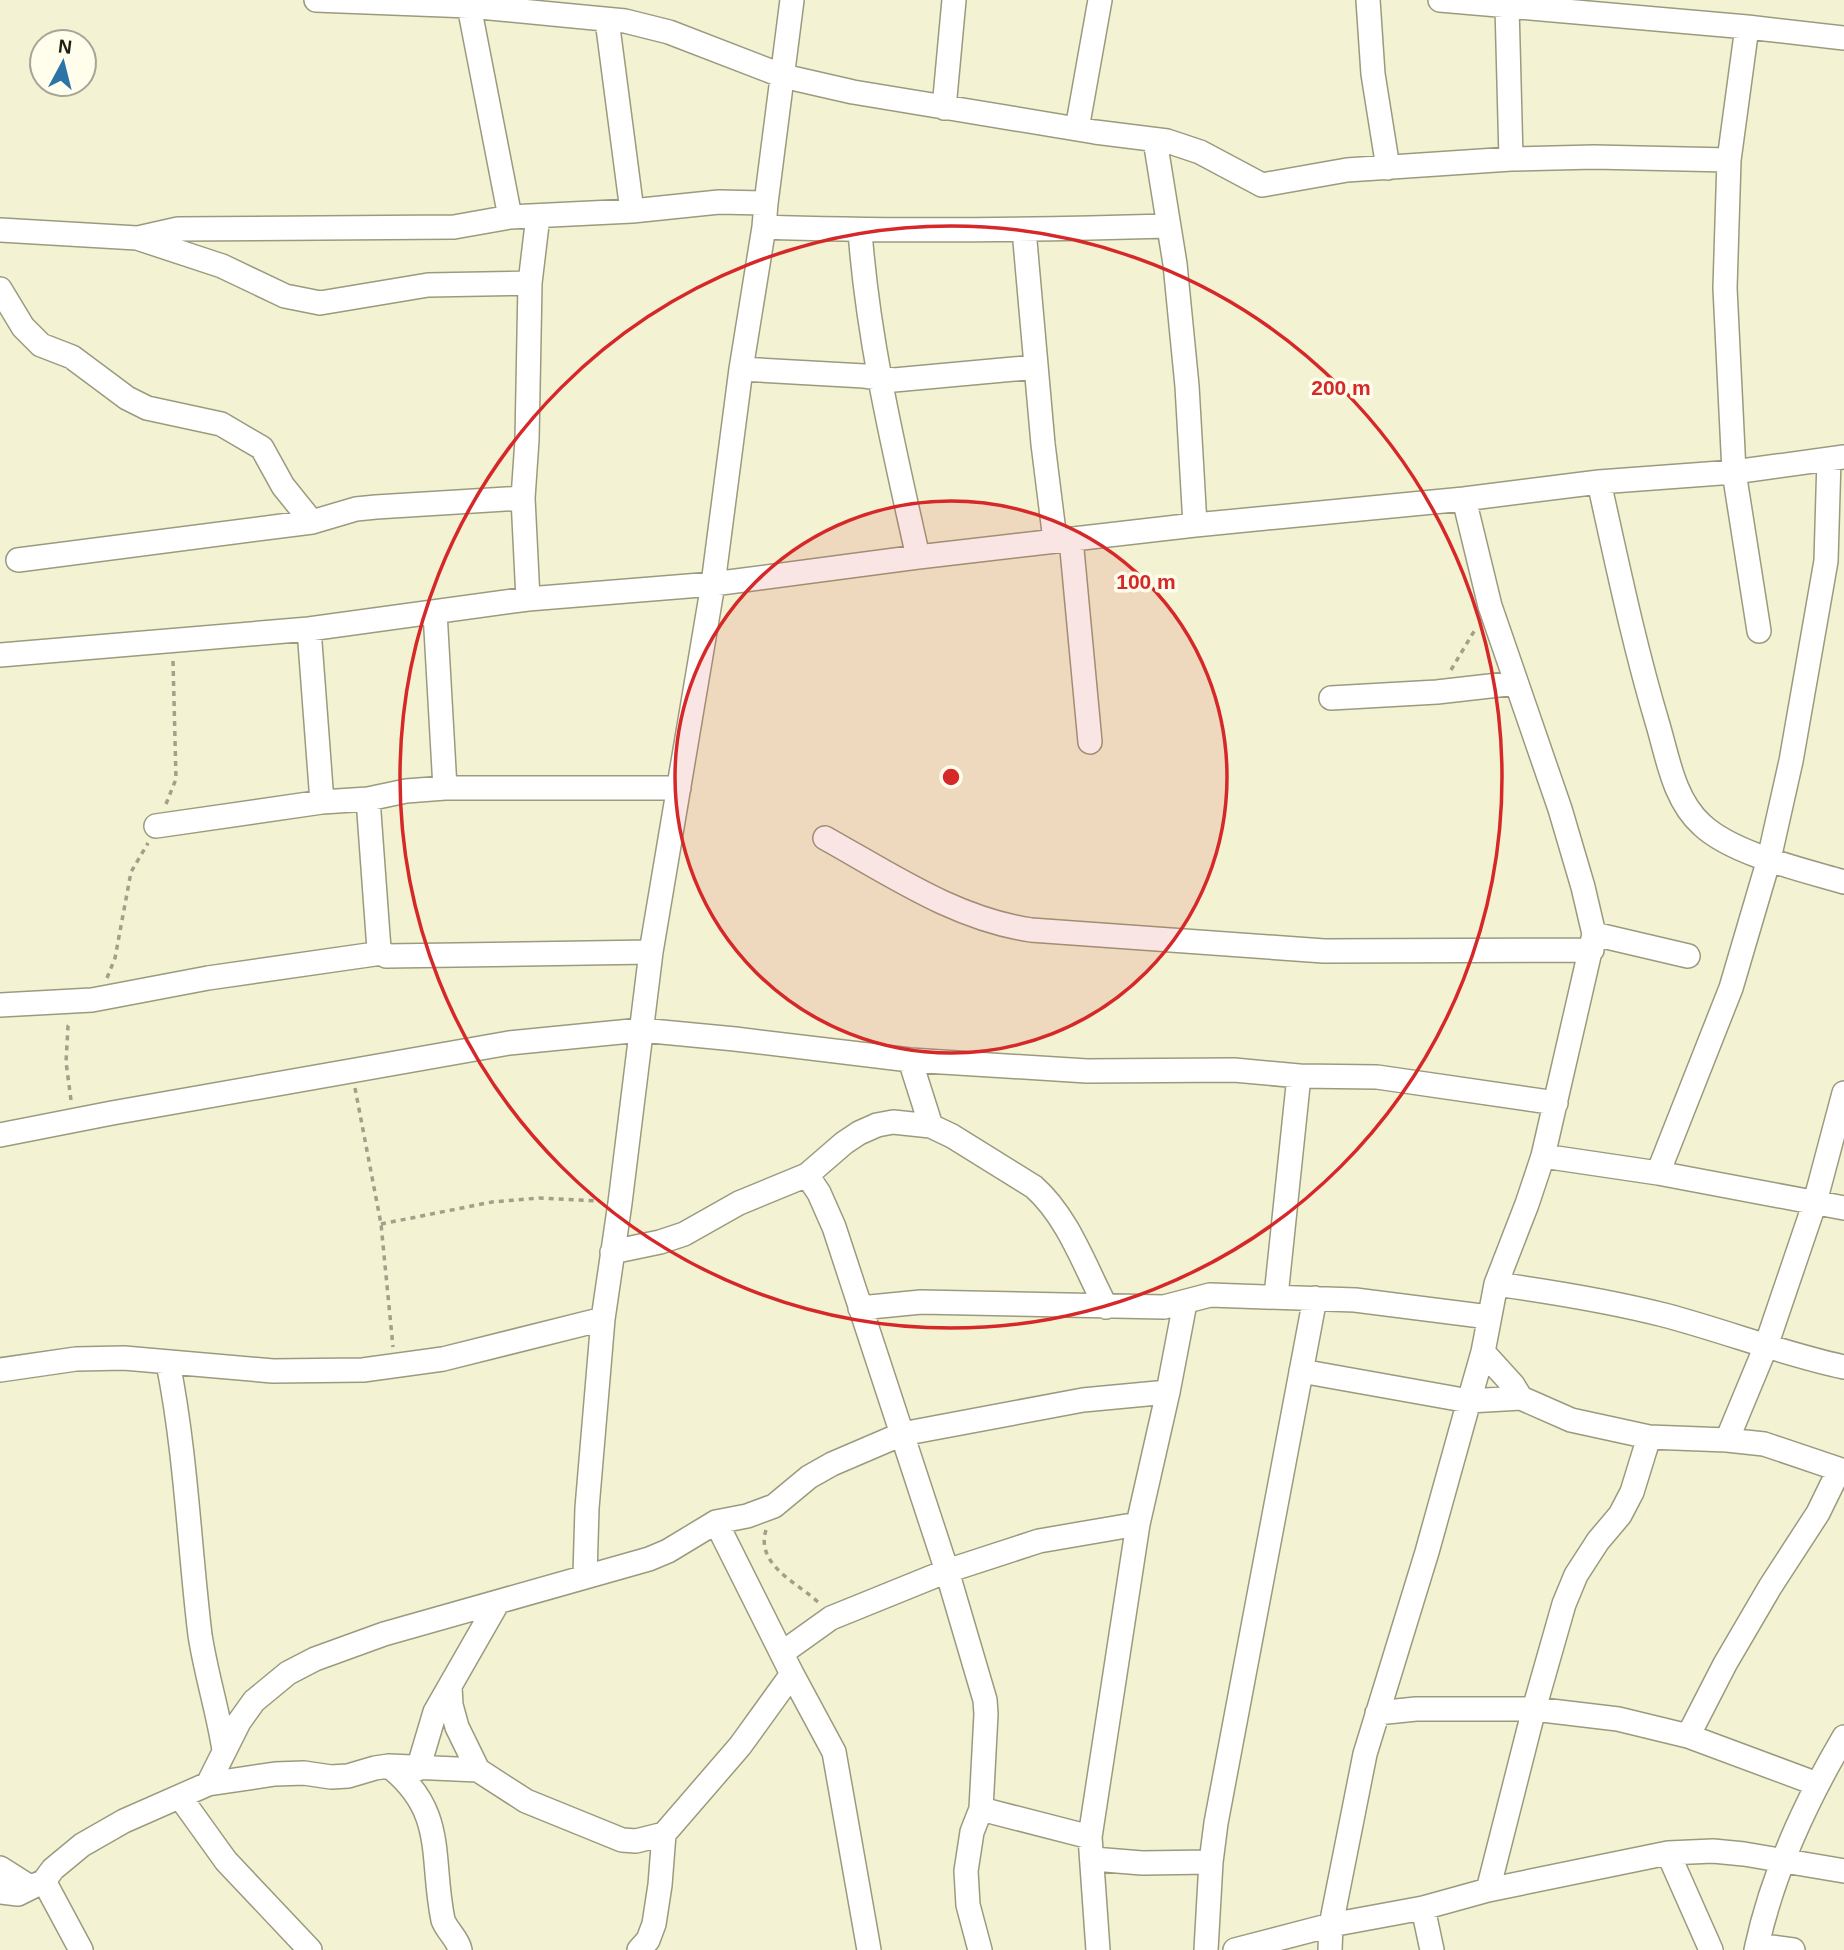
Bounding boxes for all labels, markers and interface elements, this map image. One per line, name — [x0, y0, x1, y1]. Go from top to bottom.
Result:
north arrow — [28, 28, 98, 98]
text: N — [57, 35, 73, 58]
text: 200 m — [1311, 376, 1371, 399]
text: 100 m — [1116, 570, 1176, 593]
centre of rings — [939, 765, 963, 789]

